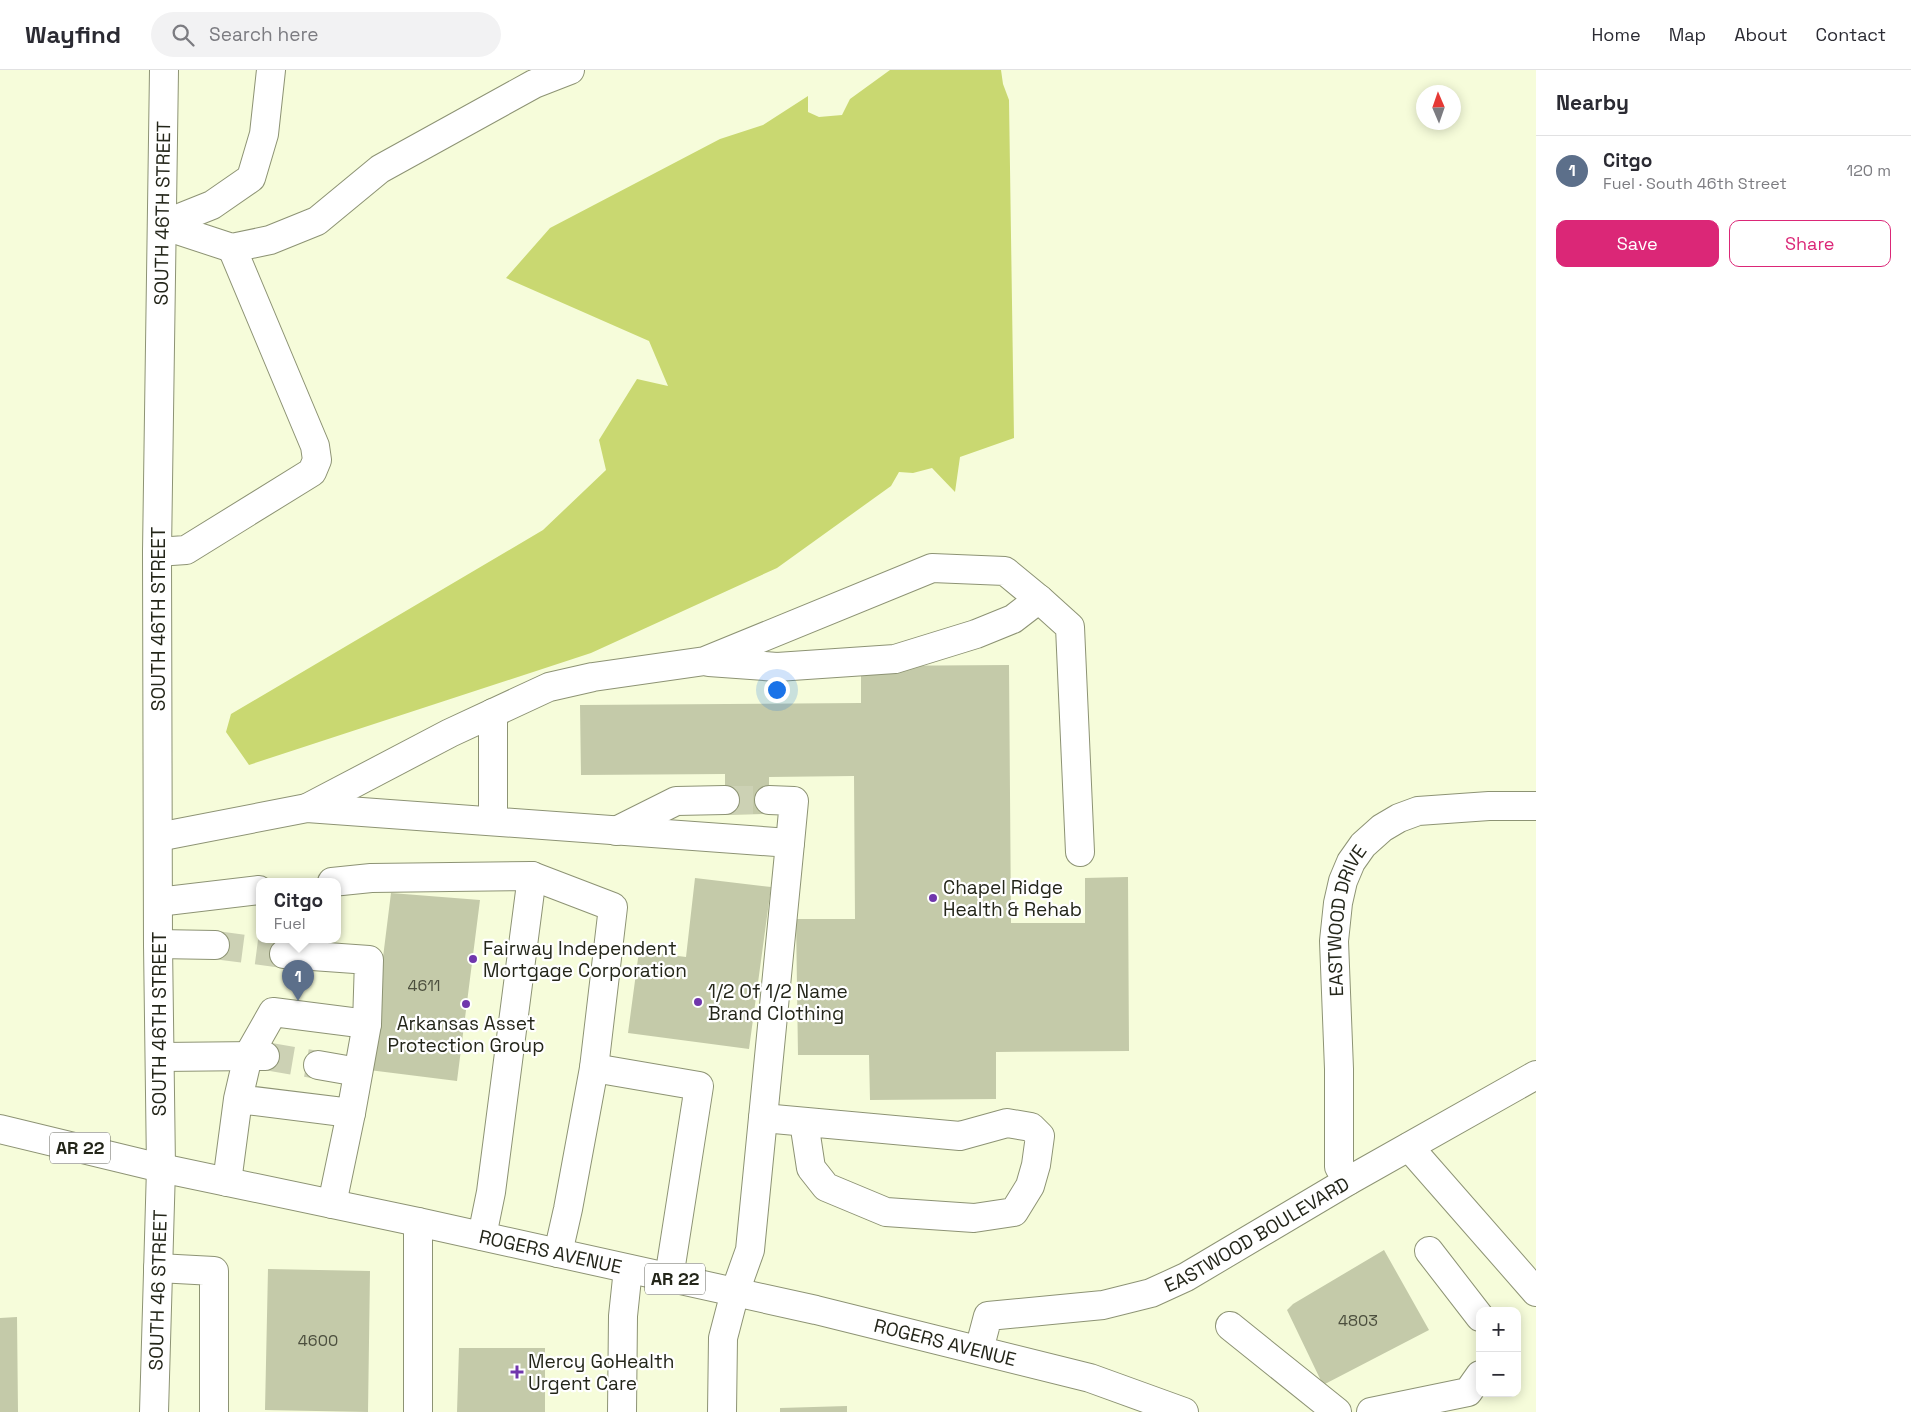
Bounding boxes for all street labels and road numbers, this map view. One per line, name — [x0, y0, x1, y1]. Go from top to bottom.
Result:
street label: SOUTH 46TH STREET — [149, 121, 176, 306]
street label: SOUTH 46TH STREET — [146, 527, 171, 711]
street label: EASTWOOD DRIVE — [1322, 840, 1372, 997]
street label: SOUTH 46TH STREET — [147, 932, 172, 1116]
road number: AR 22 — [50, 1132, 110, 1164]
street label: EASTWOOD BOULEVARD — [1160, 1171, 1354, 1298]
street label: SOUTH 46 STREET — [143, 1209, 173, 1371]
street label: ROGERS AVENUE — [477, 1224, 624, 1280]
road number: AR 22 — [645, 1264, 705, 1294]
street label: ROGERS AVENUE — [871, 1313, 1019, 1372]

